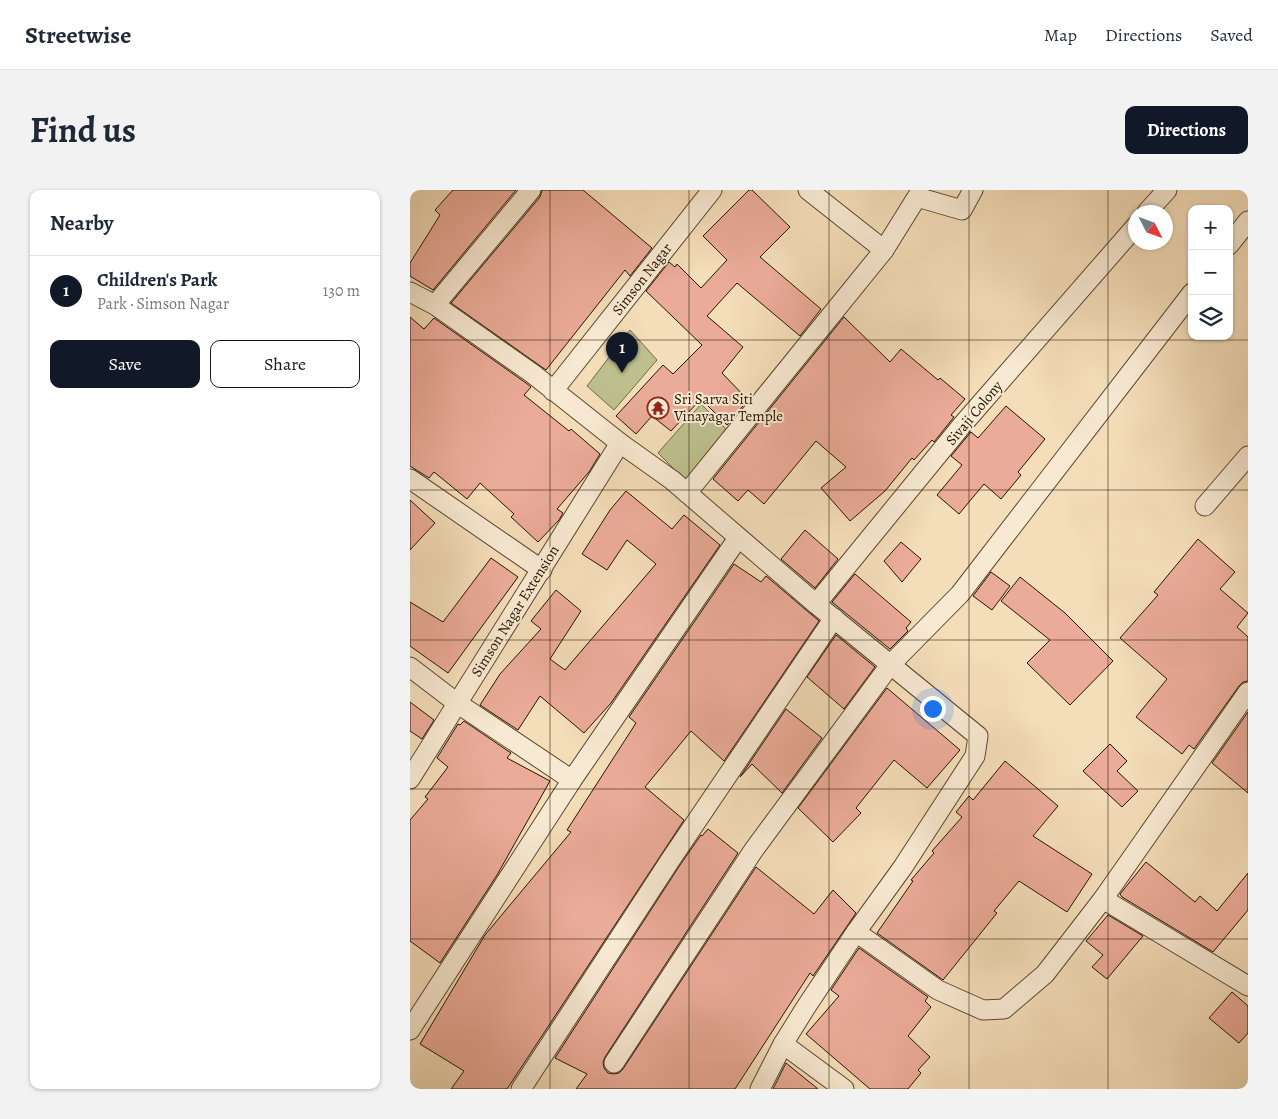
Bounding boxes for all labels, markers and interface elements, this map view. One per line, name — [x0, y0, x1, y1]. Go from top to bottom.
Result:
text: Streetwise — [25, 19, 131, 51]
text: Map — [1044, 23, 1077, 47]
text: Directions — [1105, 23, 1182, 47]
text: Saved — [1210, 23, 1253, 47]
text: Find us — [30, 106, 136, 154]
button: Directions — [1125, 106, 1248, 154]
north arrow — [1128, 205, 1173, 250]
map controls — [1188, 205, 1233, 340]
button: + — [1188, 205, 1233, 250]
text: Nearby — [50, 209, 113, 237]
street label: Simson Nagar — [607, 238, 677, 319]
button: − — [1188, 250, 1233, 295]
text: Children's Park — [97, 267, 217, 293]
text: 1 — [63, 280, 69, 302]
text: 130 m — [323, 280, 360, 302]
text: Park · Simson Nagar — [97, 293, 229, 315]
button: layers — [1188, 295, 1233, 340]
pin: 1 — [606, 332, 638, 373]
button: Save — [50, 340, 200, 388]
button: Share — [210, 340, 360, 388]
street label: Sivaji Colony — [941, 376, 1007, 450]
place label: Sri Sarva Siti Vinayagar Temple — [673, 389, 783, 426]
temple icon: Sri Sarva Siti Vinayagar Temple — [646, 396, 670, 420]
street label: Simson Nagar Extension — [466, 541, 564, 681]
your location — [920, 696, 946, 722]

